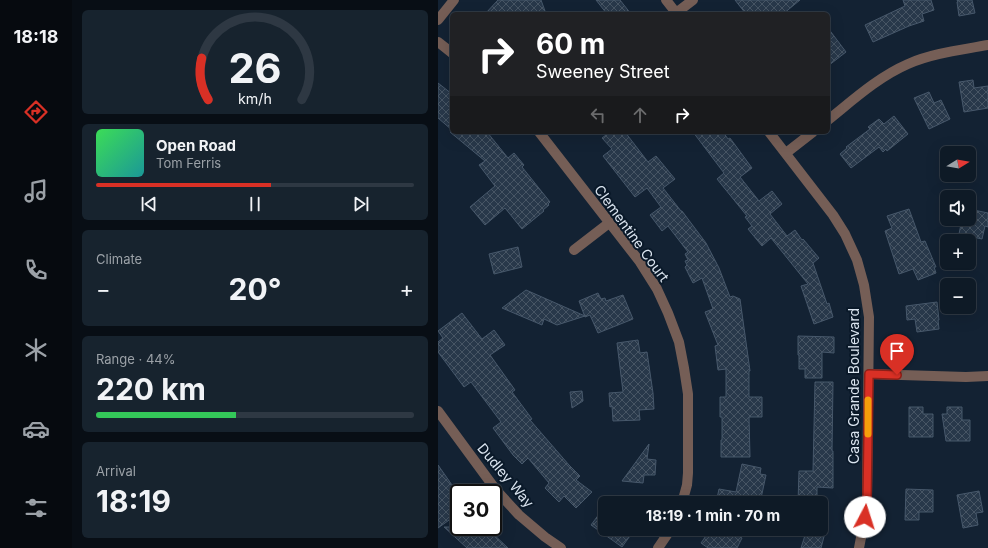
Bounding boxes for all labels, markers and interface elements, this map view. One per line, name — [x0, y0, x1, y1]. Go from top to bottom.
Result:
text: 18:18 — [14, 26, 58, 47]
text: 60 m — [536, 27, 605, 61]
icon: right — [470, 28, 522, 80]
text: 26 — [228, 43, 282, 93]
text: Sweeney Street — [536, 61, 670, 82]
text: km/h — [238, 90, 272, 107]
icon: directions — [22, 98, 50, 126]
icon: left — [587, 104, 609, 126]
icon: ahead — [629, 104, 651, 126]
icon: right — [671, 104, 693, 126]
text: Open Road — [156, 136, 236, 155]
north arrow — [940, 146, 976, 182]
map controls — [940, 146, 976, 314]
text: Tom Ferris — [156, 155, 221, 171]
icon: music — [22, 177, 50, 205]
street label: Clementine Court — [591, 181, 673, 285]
button: sound — [940, 190, 976, 226]
icon: previous — [138, 193, 160, 215]
icon: pause — [244, 193, 266, 215]
icon: next — [350, 193, 372, 215]
button: + — [940, 234, 976, 270]
text: Climate — [96, 251, 142, 267]
icon: phone — [22, 256, 50, 284]
text: 20° — [229, 271, 281, 307]
text: − — [96, 276, 111, 302]
text: + — [399, 276, 414, 302]
button: − — [940, 278, 976, 314]
street label: Casa Grande Boulevard — [845, 308, 862, 464]
pin — [880, 334, 914, 375]
icon: climate — [22, 336, 50, 364]
icon: arrive — [886, 340, 908, 362]
text: Range · 44% — [96, 351, 175, 367]
text: 220 km — [96, 371, 206, 407]
icon: car — [22, 415, 50, 443]
street label: Dudley Way — [474, 439, 538, 511]
text: Arrival — [96, 463, 136, 479]
text: 18:19 — [96, 483, 171, 519]
speed limit sign: 30 — [450, 484, 502, 536]
icon: filters — [22, 494, 50, 522]
position arrow — [844, 496, 886, 538]
text: 18:19 · 1 min · 70 m — [646, 506, 780, 525]

